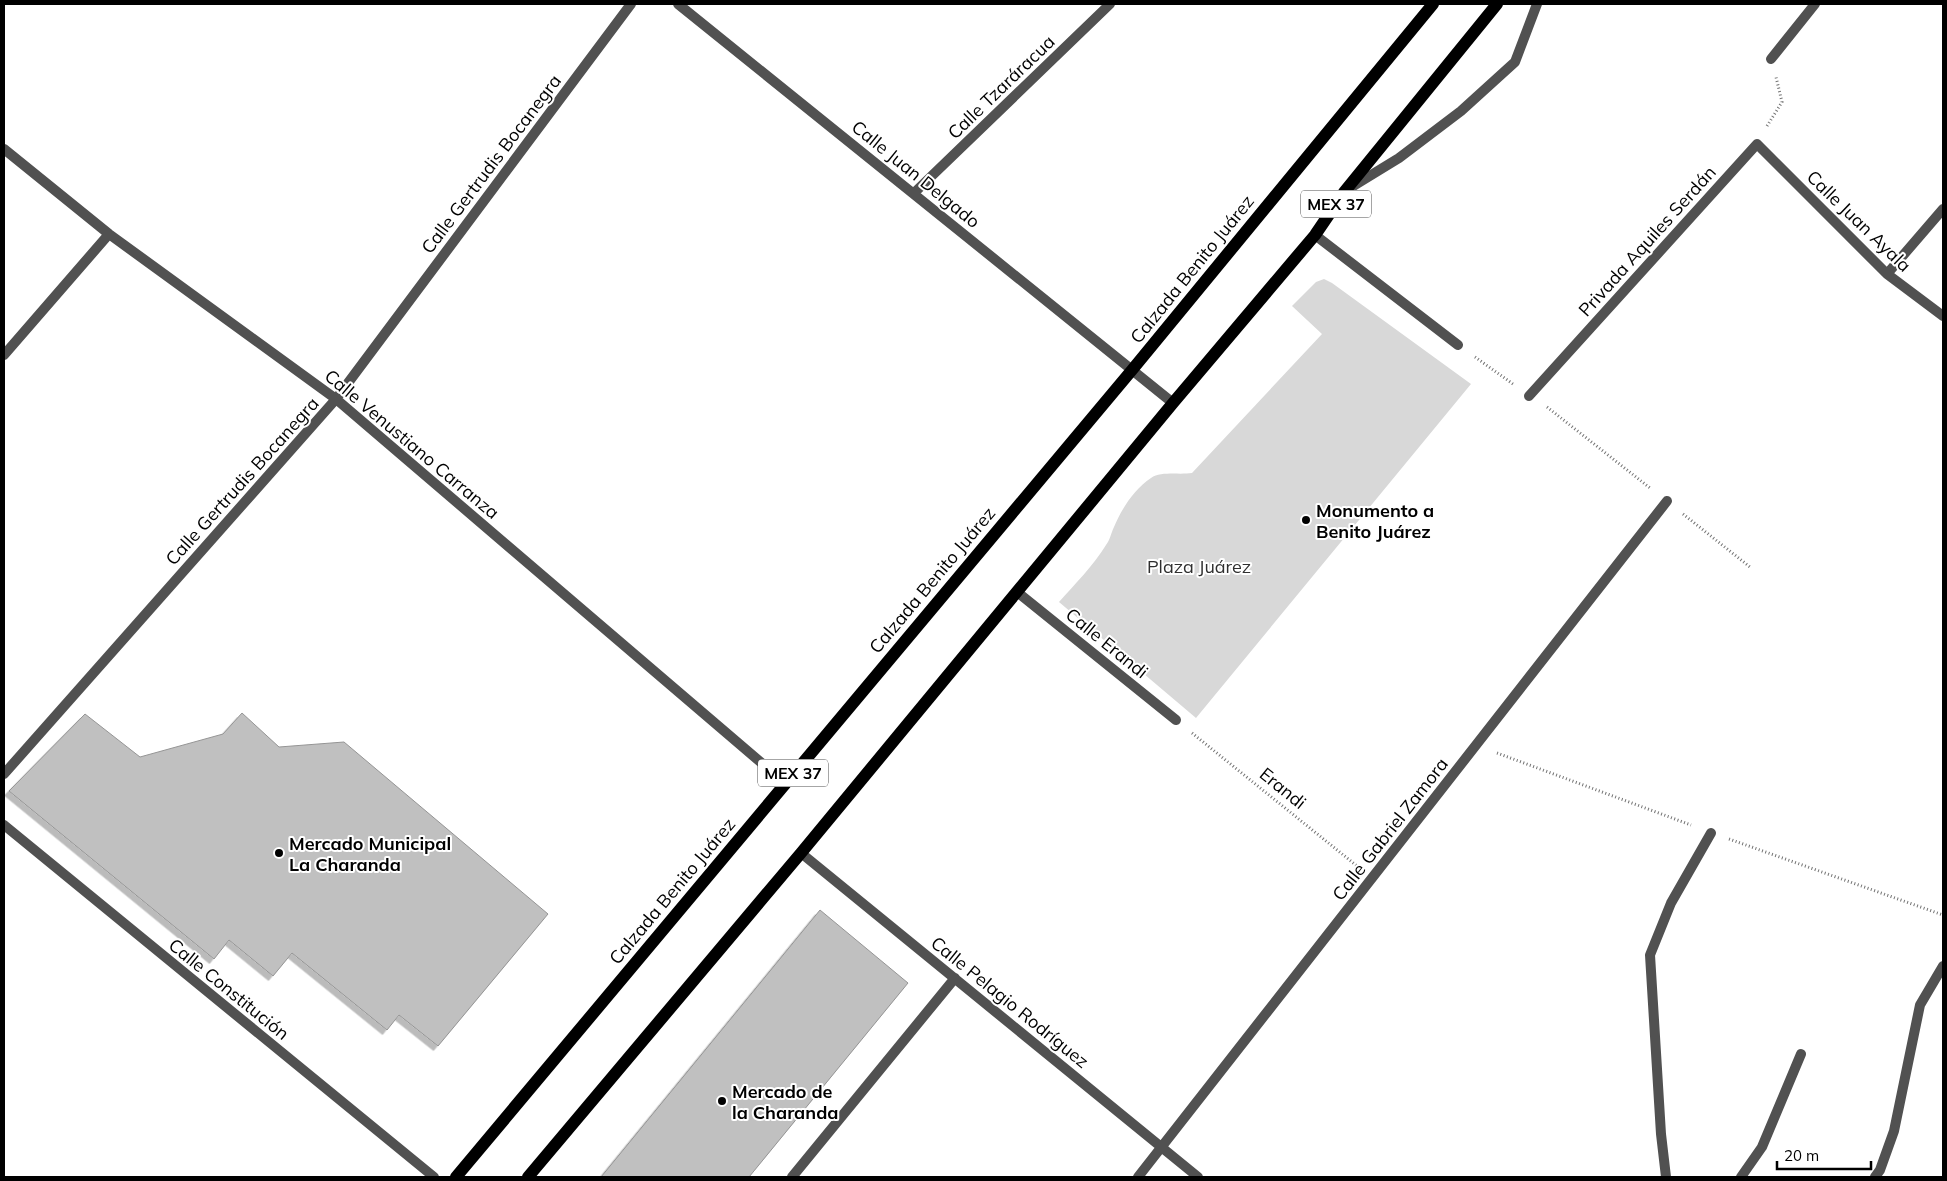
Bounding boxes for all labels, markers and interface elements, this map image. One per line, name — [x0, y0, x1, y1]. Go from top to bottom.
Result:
street label: Calle Tzaráracua — [943, 30, 1059, 144]
street label: Calle Gertrudis Bocanegra — [416, 70, 566, 258]
street label: Calle Juan Delgado — [847, 115, 985, 233]
street label: Privada Aquiles Serdán — [1573, 161, 1721, 321]
street label: Calle Juan Ayala — [1802, 165, 1916, 277]
street label: Calzada Benito Juárez — [1125, 190, 1259, 348]
road number: MEX 37 — [1301, 190, 1371, 218]
street label: Calle Venustiano Carranza — [320, 364, 504, 524]
street label: Calle Gertrudis Bocanegra — [160, 392, 324, 570]
place label: Monumento a Benito Juárez — [1316, 499, 1434, 543]
street label: Calzada Benito Juárez — [864, 502, 1000, 658]
marker: Monumento a Benito Juárez — [1300, 514, 1312, 526]
park label: Plaza Juárez — [1147, 555, 1251, 578]
street label: Calle Erandi — [1061, 603, 1153, 683]
street label: Calle Gabriel Zamora — [1327, 753, 1453, 905]
road number: MEX 37 — [758, 760, 828, 786]
street label: Erandi — [1255, 762, 1311, 814]
street label: Calzada Benito Juárez — [604, 813, 740, 969]
place label: Mercado Municipal La Charanda — [289, 832, 451, 876]
marker: Mercado Municipal La Charanda — [273, 847, 285, 859]
street label: Calle Pelagio Rodríguez — [926, 931, 1094, 1073]
street label: Calle Constitución — [164, 933, 294, 1045]
place label: Mercado de la Charanda — [732, 1080, 838, 1124]
marker: Mercado de la Charanda — [716, 1095, 728, 1107]
scale bar — [1777, 1138, 1871, 1170]
text: 20 m — [1784, 1146, 1819, 1165]

